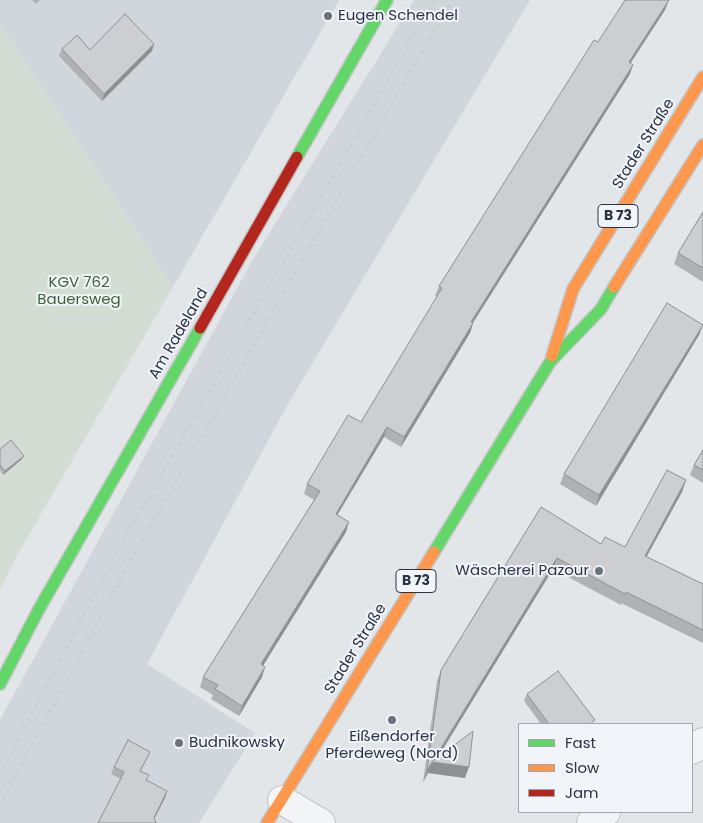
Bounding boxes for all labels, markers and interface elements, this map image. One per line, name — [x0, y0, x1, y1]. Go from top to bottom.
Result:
place label: Eugen Schendel — [338, 7, 458, 25]
marker: Eugen Schendel — [322, 10, 334, 22]
street label: Stader Straße — [609, 96, 679, 192]
road number: B 73 — [598, 205, 638, 228]
park label: KGV 762 Bauersweg — [37, 274, 121, 309]
street label: Am Radeland — [146, 285, 212, 383]
place label: Wäscherei Pazour — [455, 562, 589, 580]
marker: Wäscherei Pazour — [593, 565, 605, 577]
road number: B 73 — [396, 570, 436, 592]
street label: Stader Straße — [321, 601, 391, 697]
marker: Eißendorfer Pferdeweg (Nord) — [386, 714, 398, 726]
legend — [518, 723, 693, 813]
place label: Eißendorfer Pferdeweg (Nord) — [325, 728, 459, 763]
text: Fast — [565, 732, 596, 753]
place label: Budnikowsky — [189, 734, 285, 752]
marker: Budnikowsky — [173, 737, 185, 749]
text: Slow — [565, 757, 599, 778]
text: Jam — [565, 782, 599, 803]

